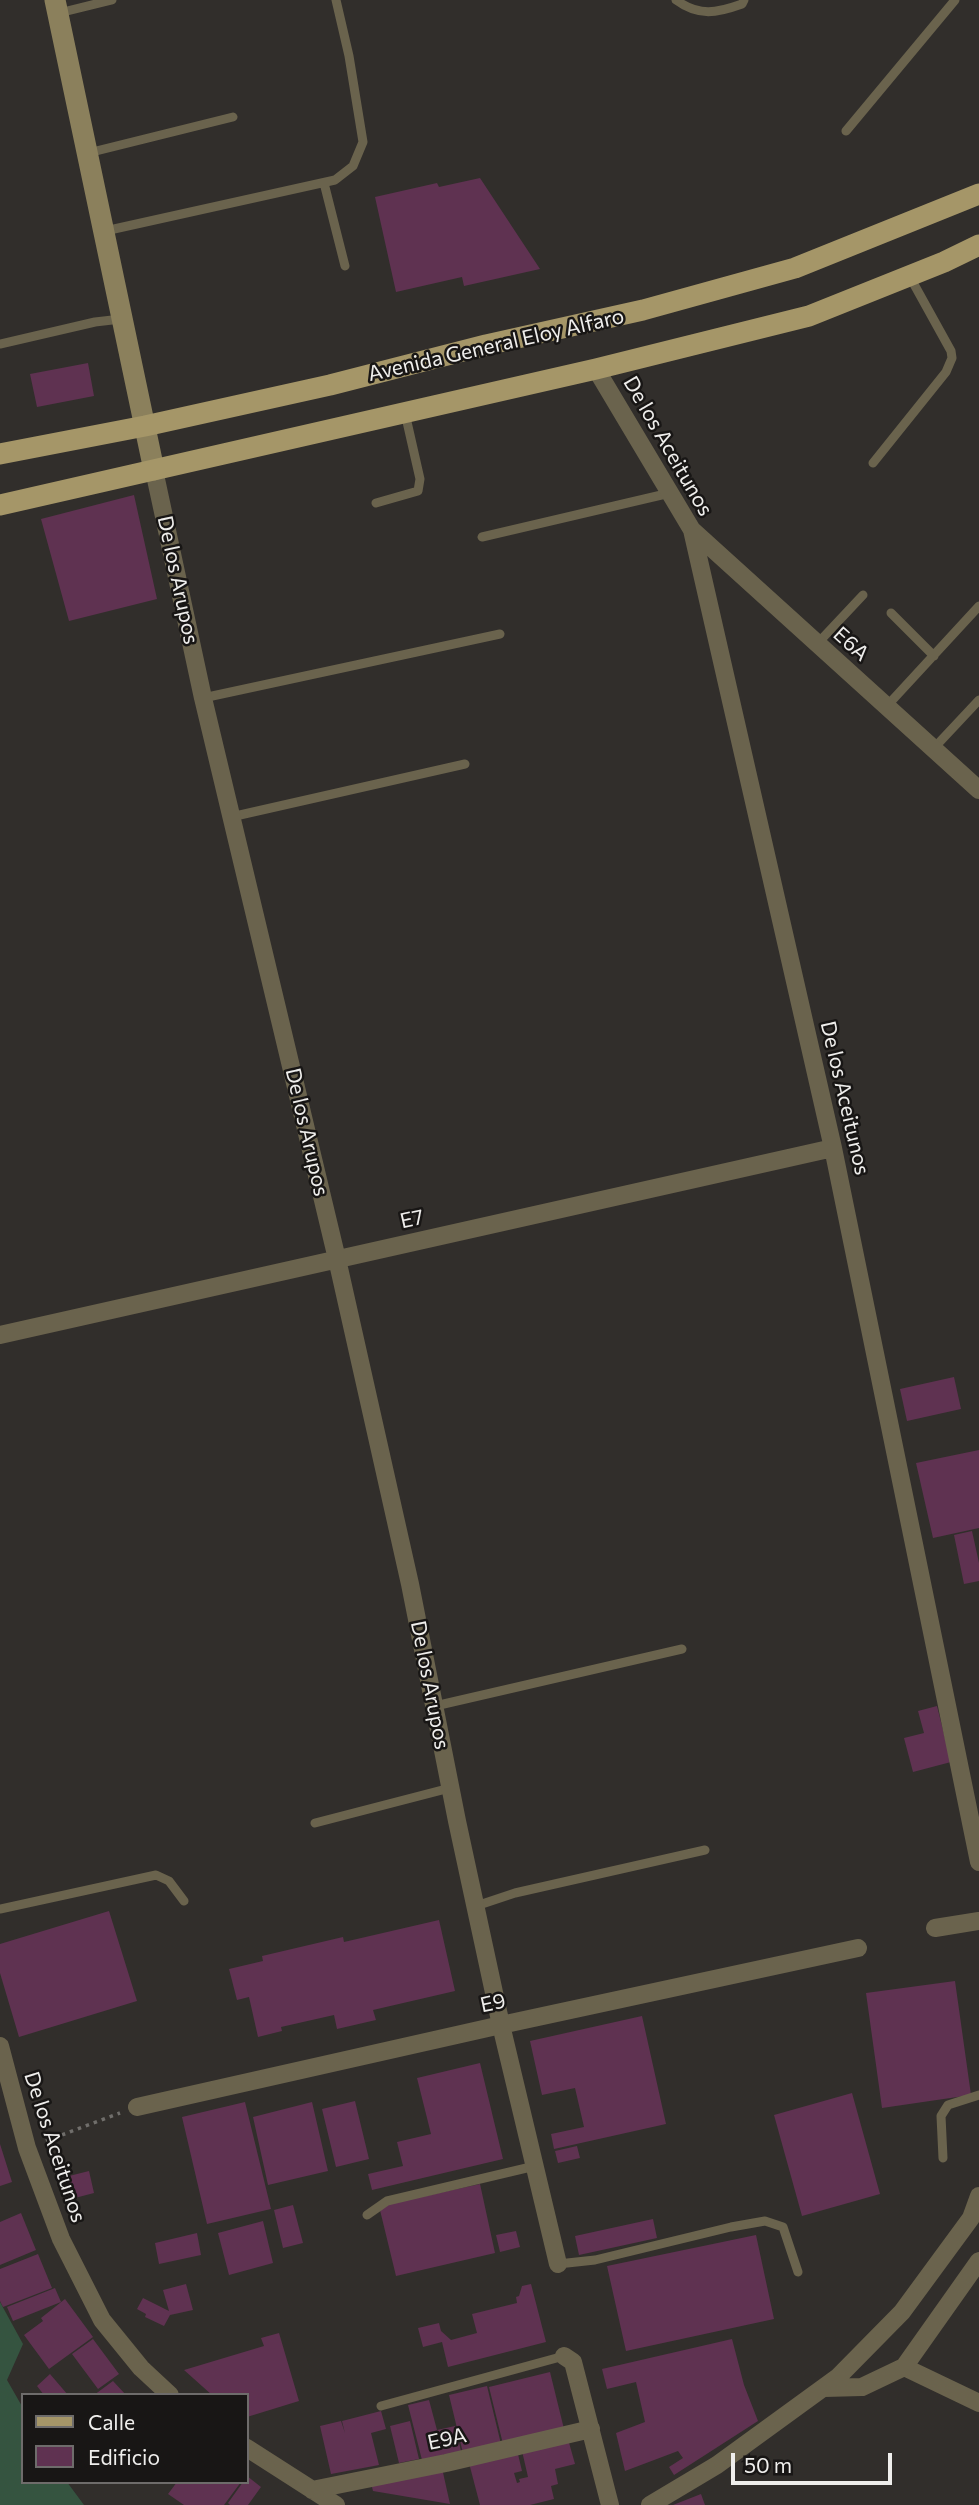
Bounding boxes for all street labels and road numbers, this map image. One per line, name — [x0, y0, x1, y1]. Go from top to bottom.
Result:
street label: Avenida General Eloy Alfaro — [365, 303, 627, 387]
street label: De los Aceitunos — [618, 372, 718, 520]
street label: De los Arupos — [152, 513, 204, 647]
street label: E6A — [828, 622, 874, 666]
street label: De los Aceitunos — [815, 1019, 875, 1177]
street label: De los Arupos — [280, 1065, 334, 1199]
street label: E7 — [398, 1204, 426, 1234]
street label: De los Arupos — [405, 1618, 455, 1752]
street label: E9 — [478, 1988, 508, 2018]
street label: De los Aceitunos — [19, 2068, 91, 2226]
street label: E9A — [425, 2423, 469, 2455]

